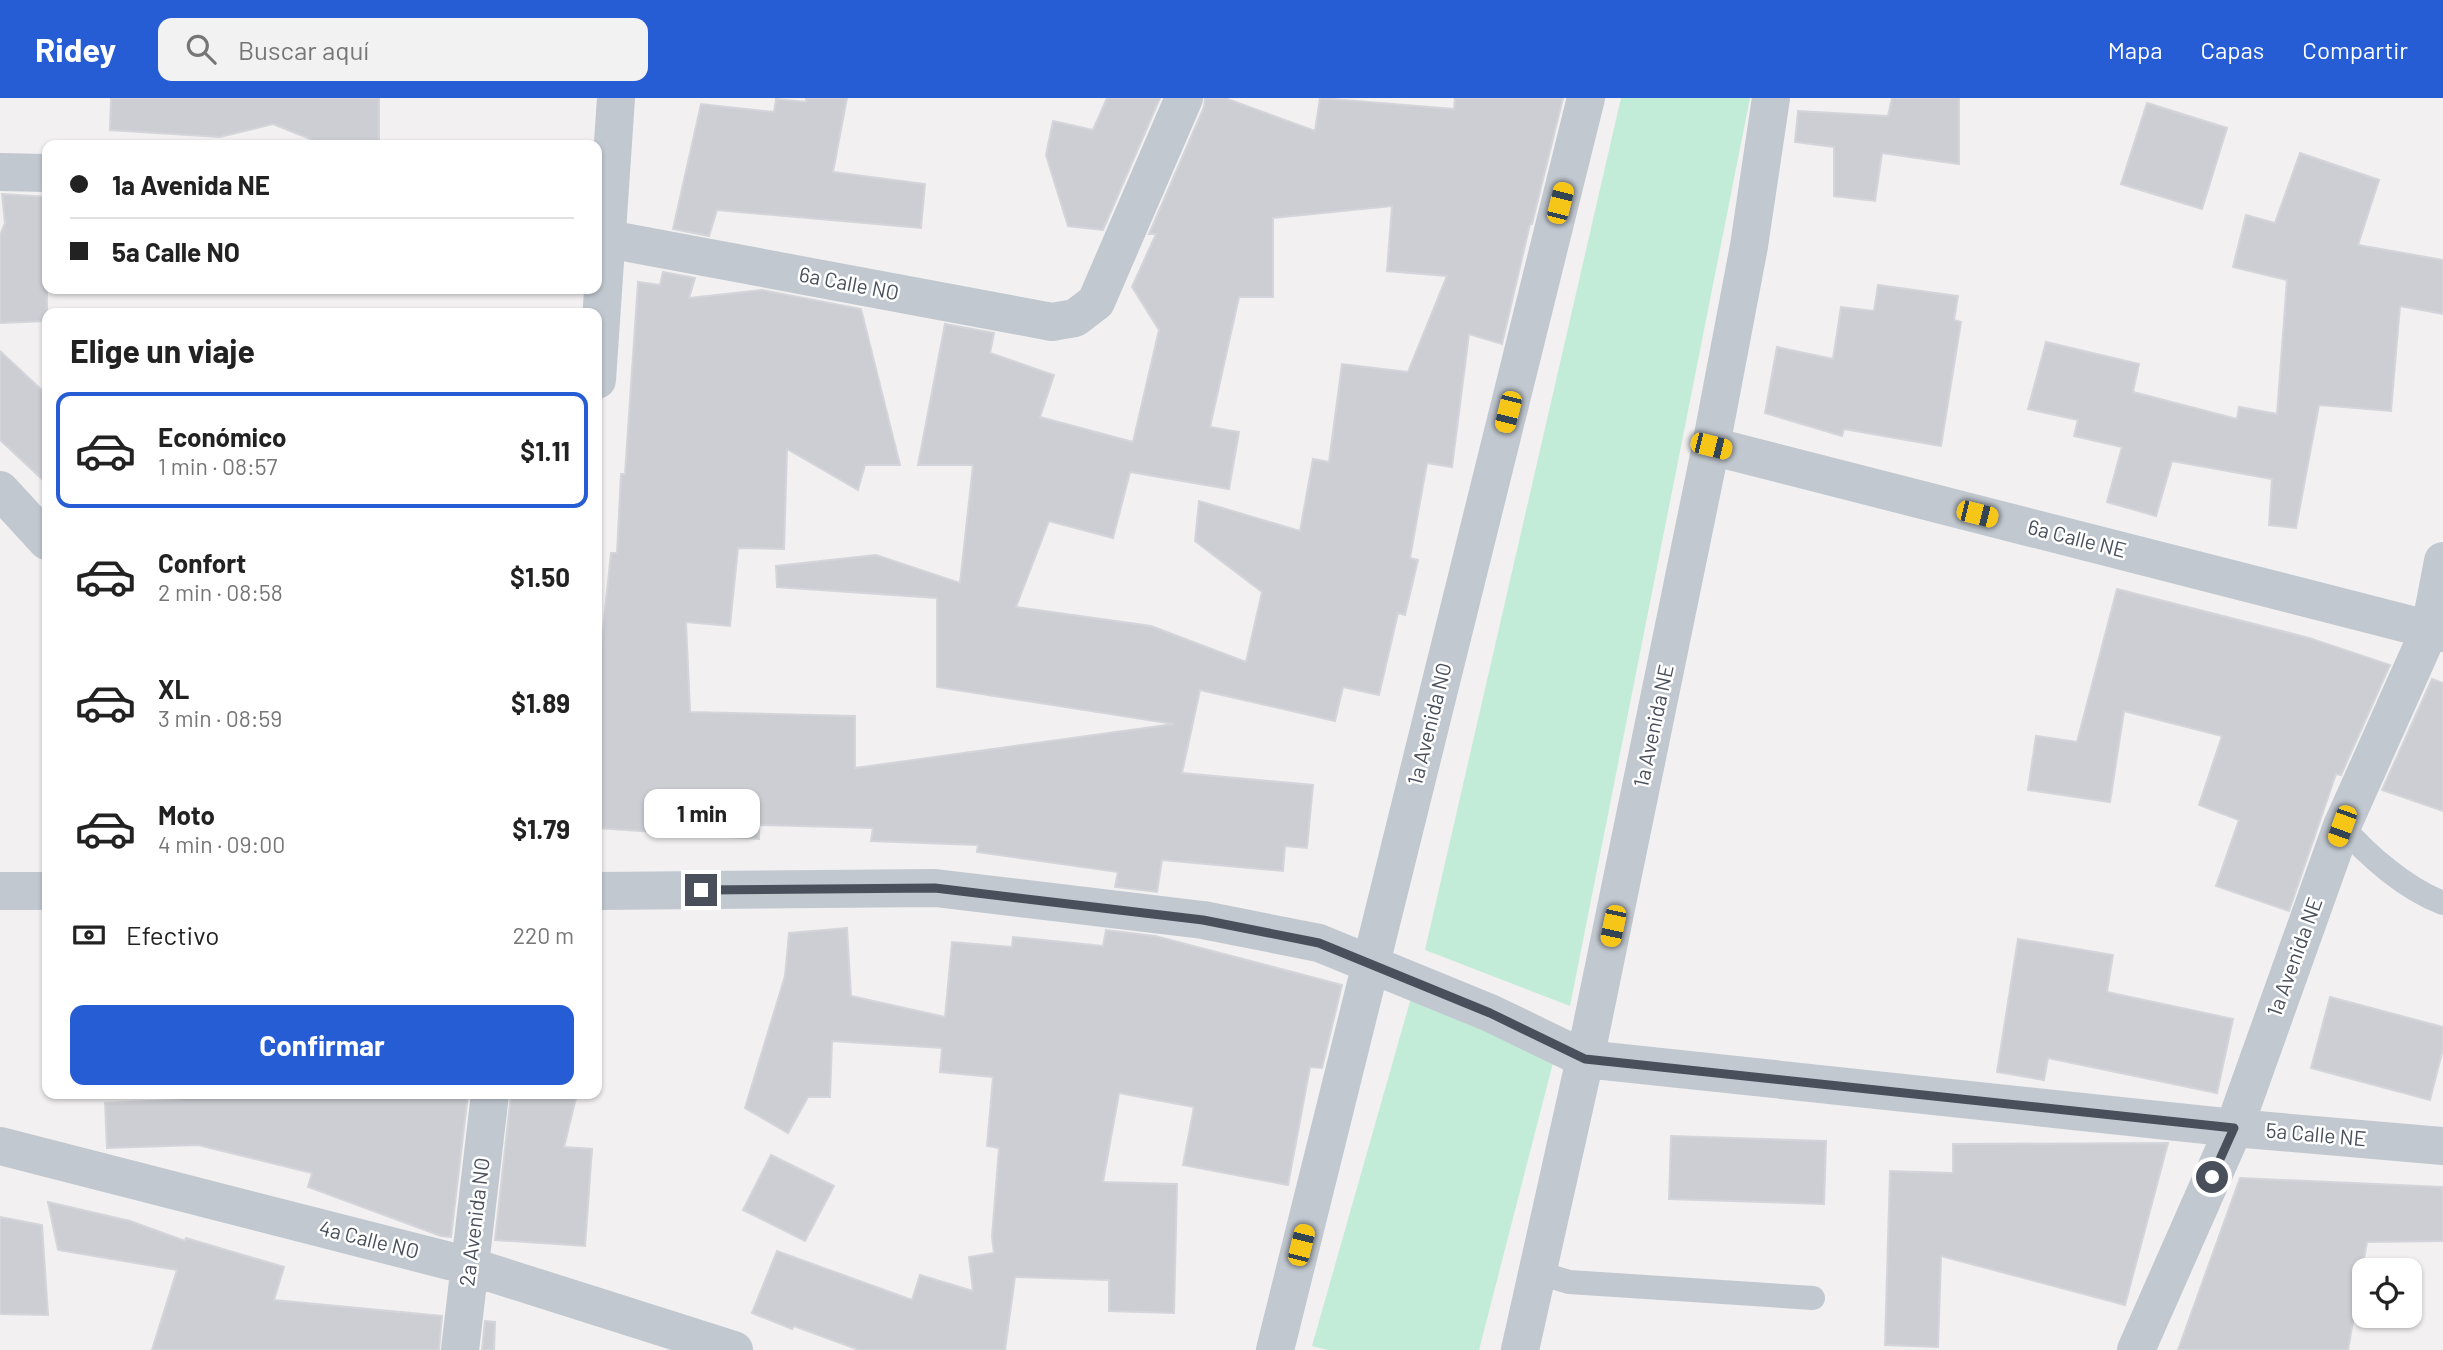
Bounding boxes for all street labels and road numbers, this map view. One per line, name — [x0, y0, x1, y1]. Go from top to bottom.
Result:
street label: 6a Calle NO — [797, 261, 901, 304]
street label: 6a Calle NE — [2025, 513, 2129, 562]
street label: 1a Avenida NO — [1401, 660, 1456, 788]
street label: 1a Avenida NE — [1627, 662, 1678, 789]
street label: 1a Avenida NE — [2260, 894, 2327, 1019]
street label: 5a Calle NE — [2265, 1117, 2367, 1150]
street label: 2a Avenida NO — [453, 1156, 494, 1288]
street label: 4a Calle NO — [317, 1214, 422, 1263]

